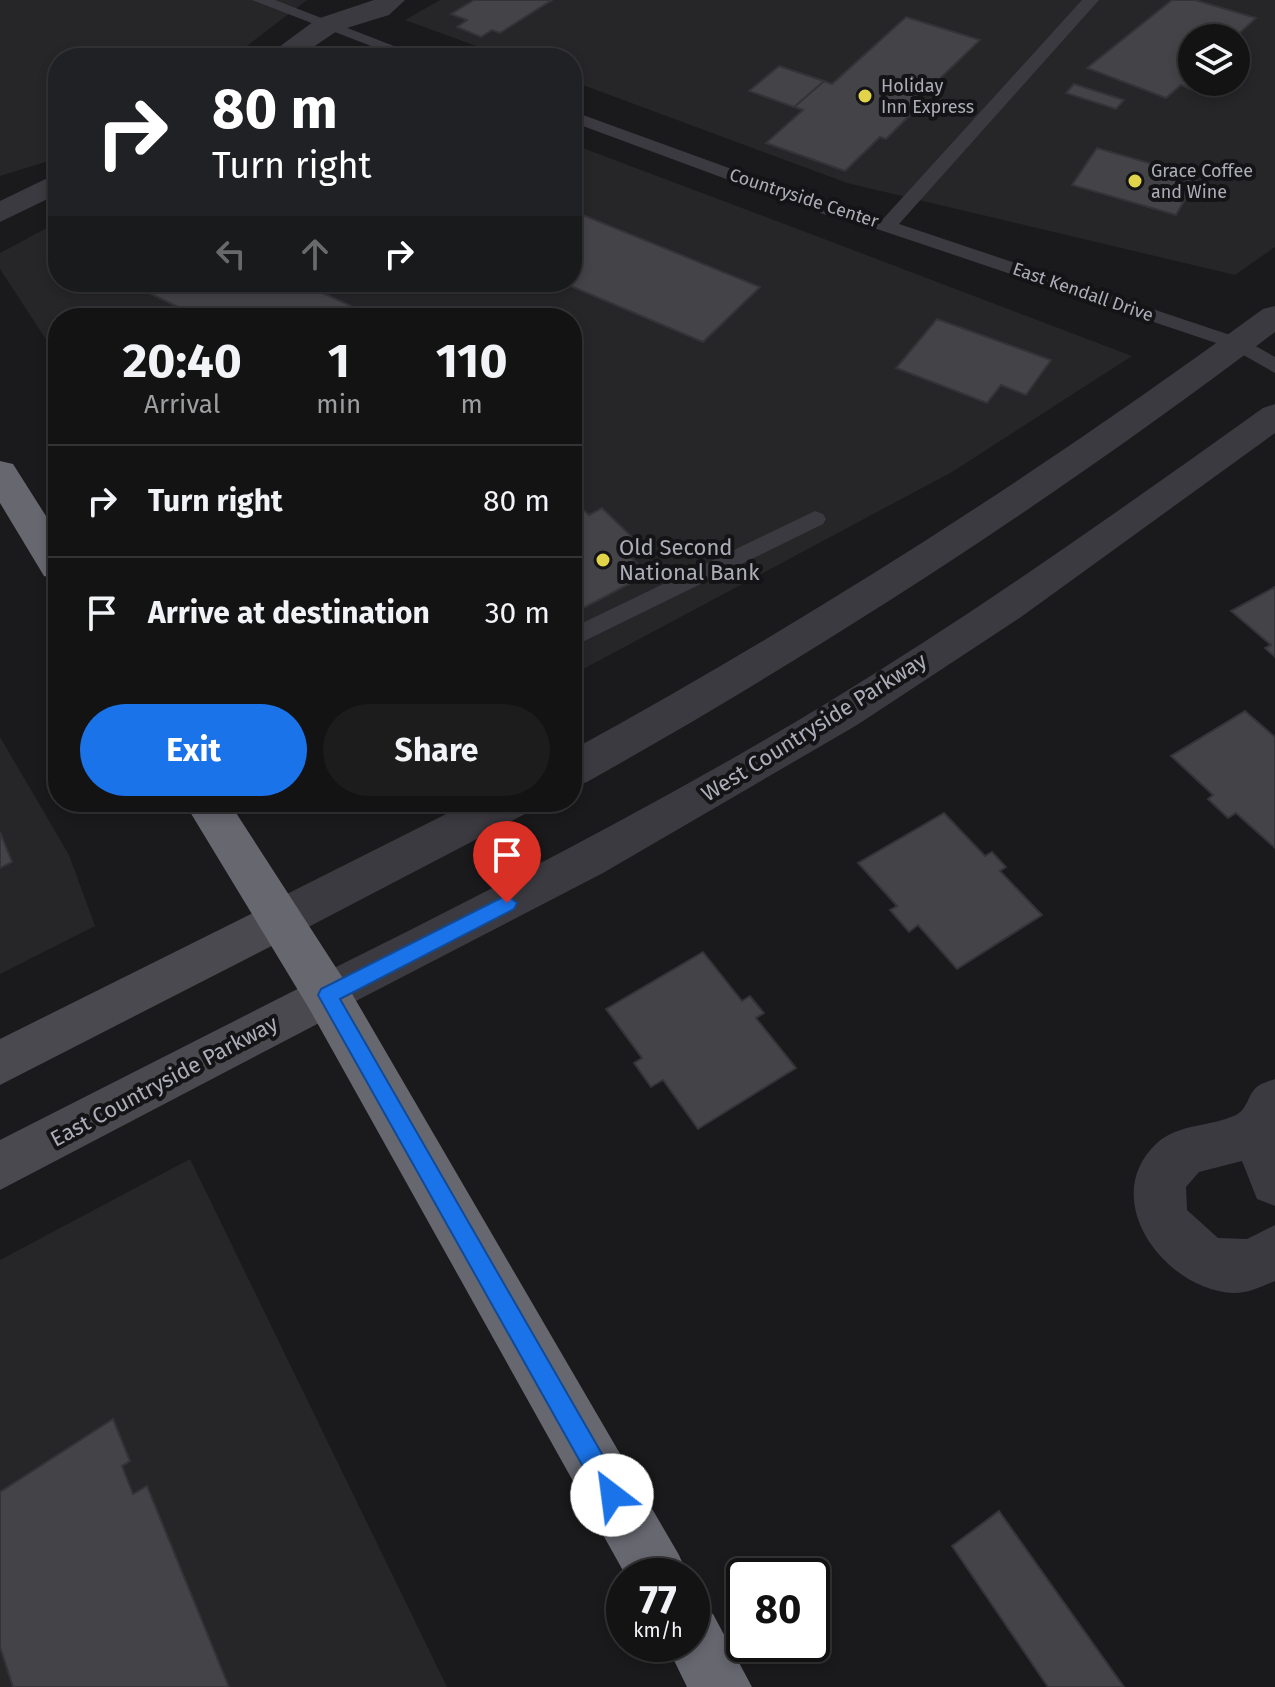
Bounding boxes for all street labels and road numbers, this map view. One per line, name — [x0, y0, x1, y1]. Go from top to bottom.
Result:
street label: Countryside Center — [727, 164, 881, 232]
street label: East Kendall Drive — [1010, 258, 1156, 326]
street label: West Countryside Parkway — [696, 647, 932, 807]
street label: East Countryside Parkway — [46, 1009, 282, 1152]

